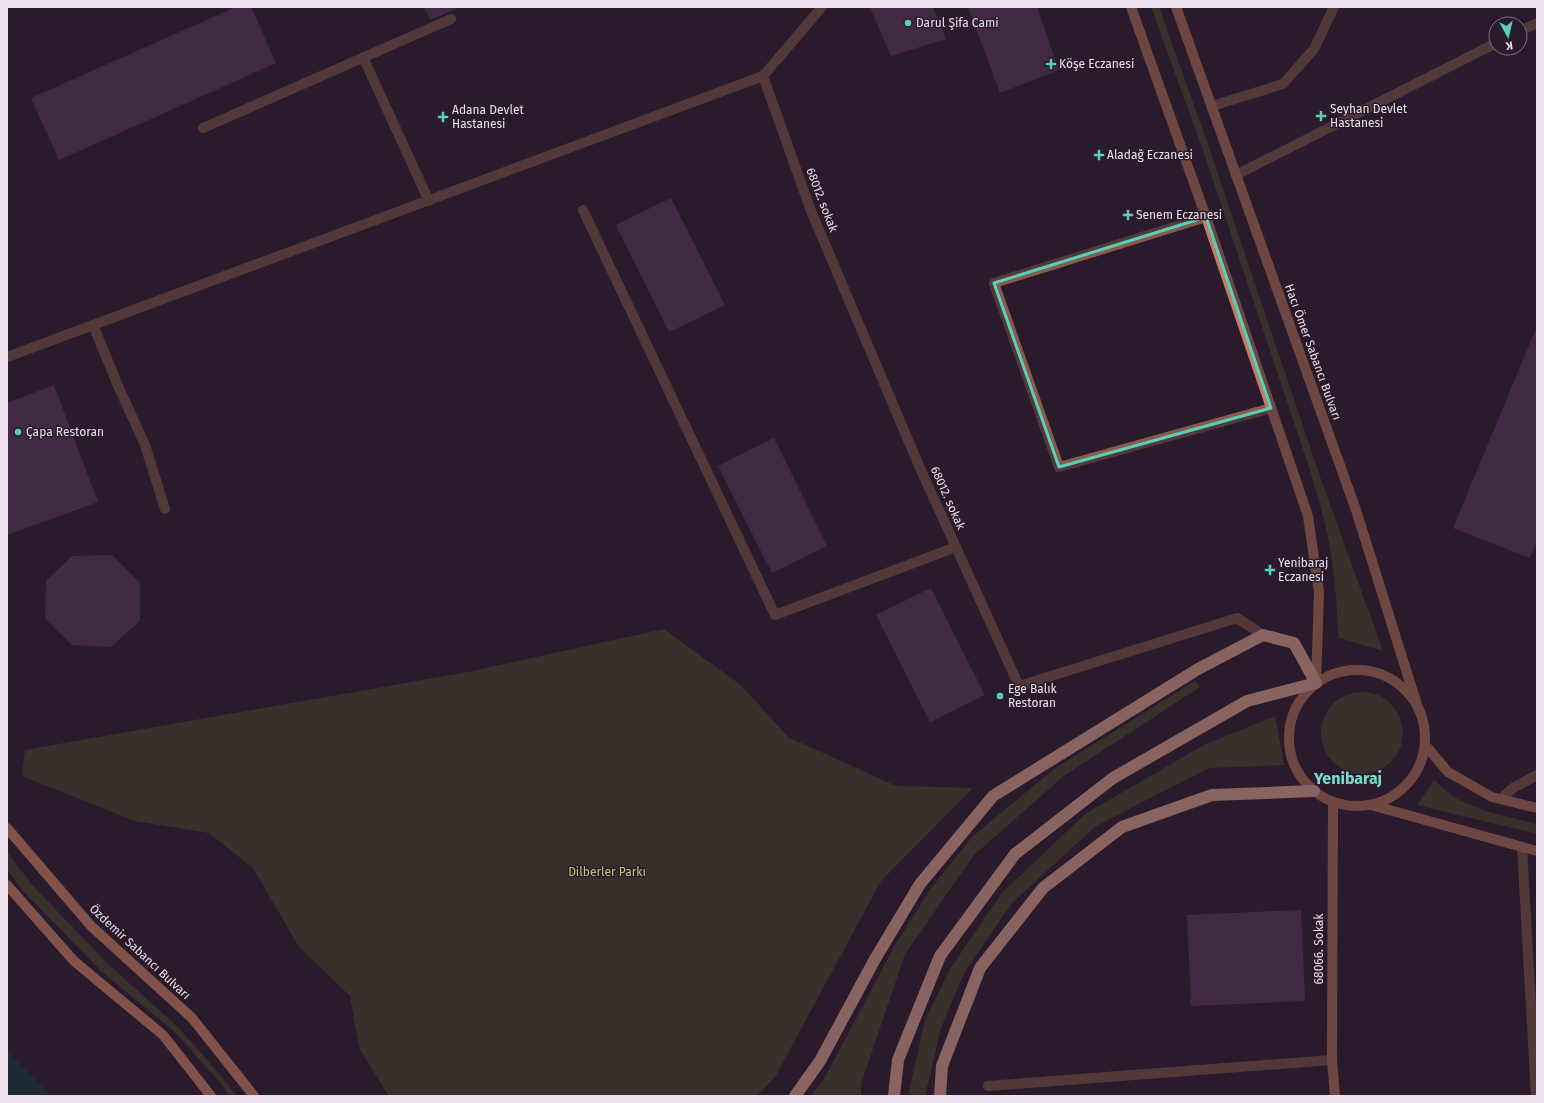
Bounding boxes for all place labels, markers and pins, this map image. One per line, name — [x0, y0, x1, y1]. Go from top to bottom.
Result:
place label: Darul Şifa Cami — [916, 16, 999, 30]
marker: Darul Şifa Cami — [903, 18, 913, 28]
place label: Köşe Eczanesi — [1059, 57, 1134, 71]
marker: Köşe Eczanesi — [1046, 59, 1056, 69]
place label: Seyhan Devlet Hastanesi — [1330, 102, 1408, 130]
place label: Adana Devlet Hastanesi — [452, 103, 524, 131]
marker: Seyhan Devlet Hastanesi — [1315, 110, 1327, 122]
marker: Adana Devlet Hastanesi — [437, 111, 449, 123]
place label: Aladağ Eczanesi — [1107, 148, 1193, 162]
marker: Aladağ Eczanesi — [1094, 150, 1104, 160]
place label: Senem Eczanesi — [1136, 208, 1222, 222]
marker: Senem Eczanesi — [1123, 210, 1133, 220]
place label: Çapa Restoran — [26, 425, 104, 439]
marker: Çapa Restoran — [13, 427, 23, 437]
place label: Yenibaraj Eczanesi — [1278, 556, 1328, 584]
marker: Yenibaraj Eczanesi — [1265, 565, 1275, 575]
place label: Ege Balık Restoran — [1008, 682, 1058, 710]
marker: Ege Balık Restoran — [995, 691, 1005, 701]

